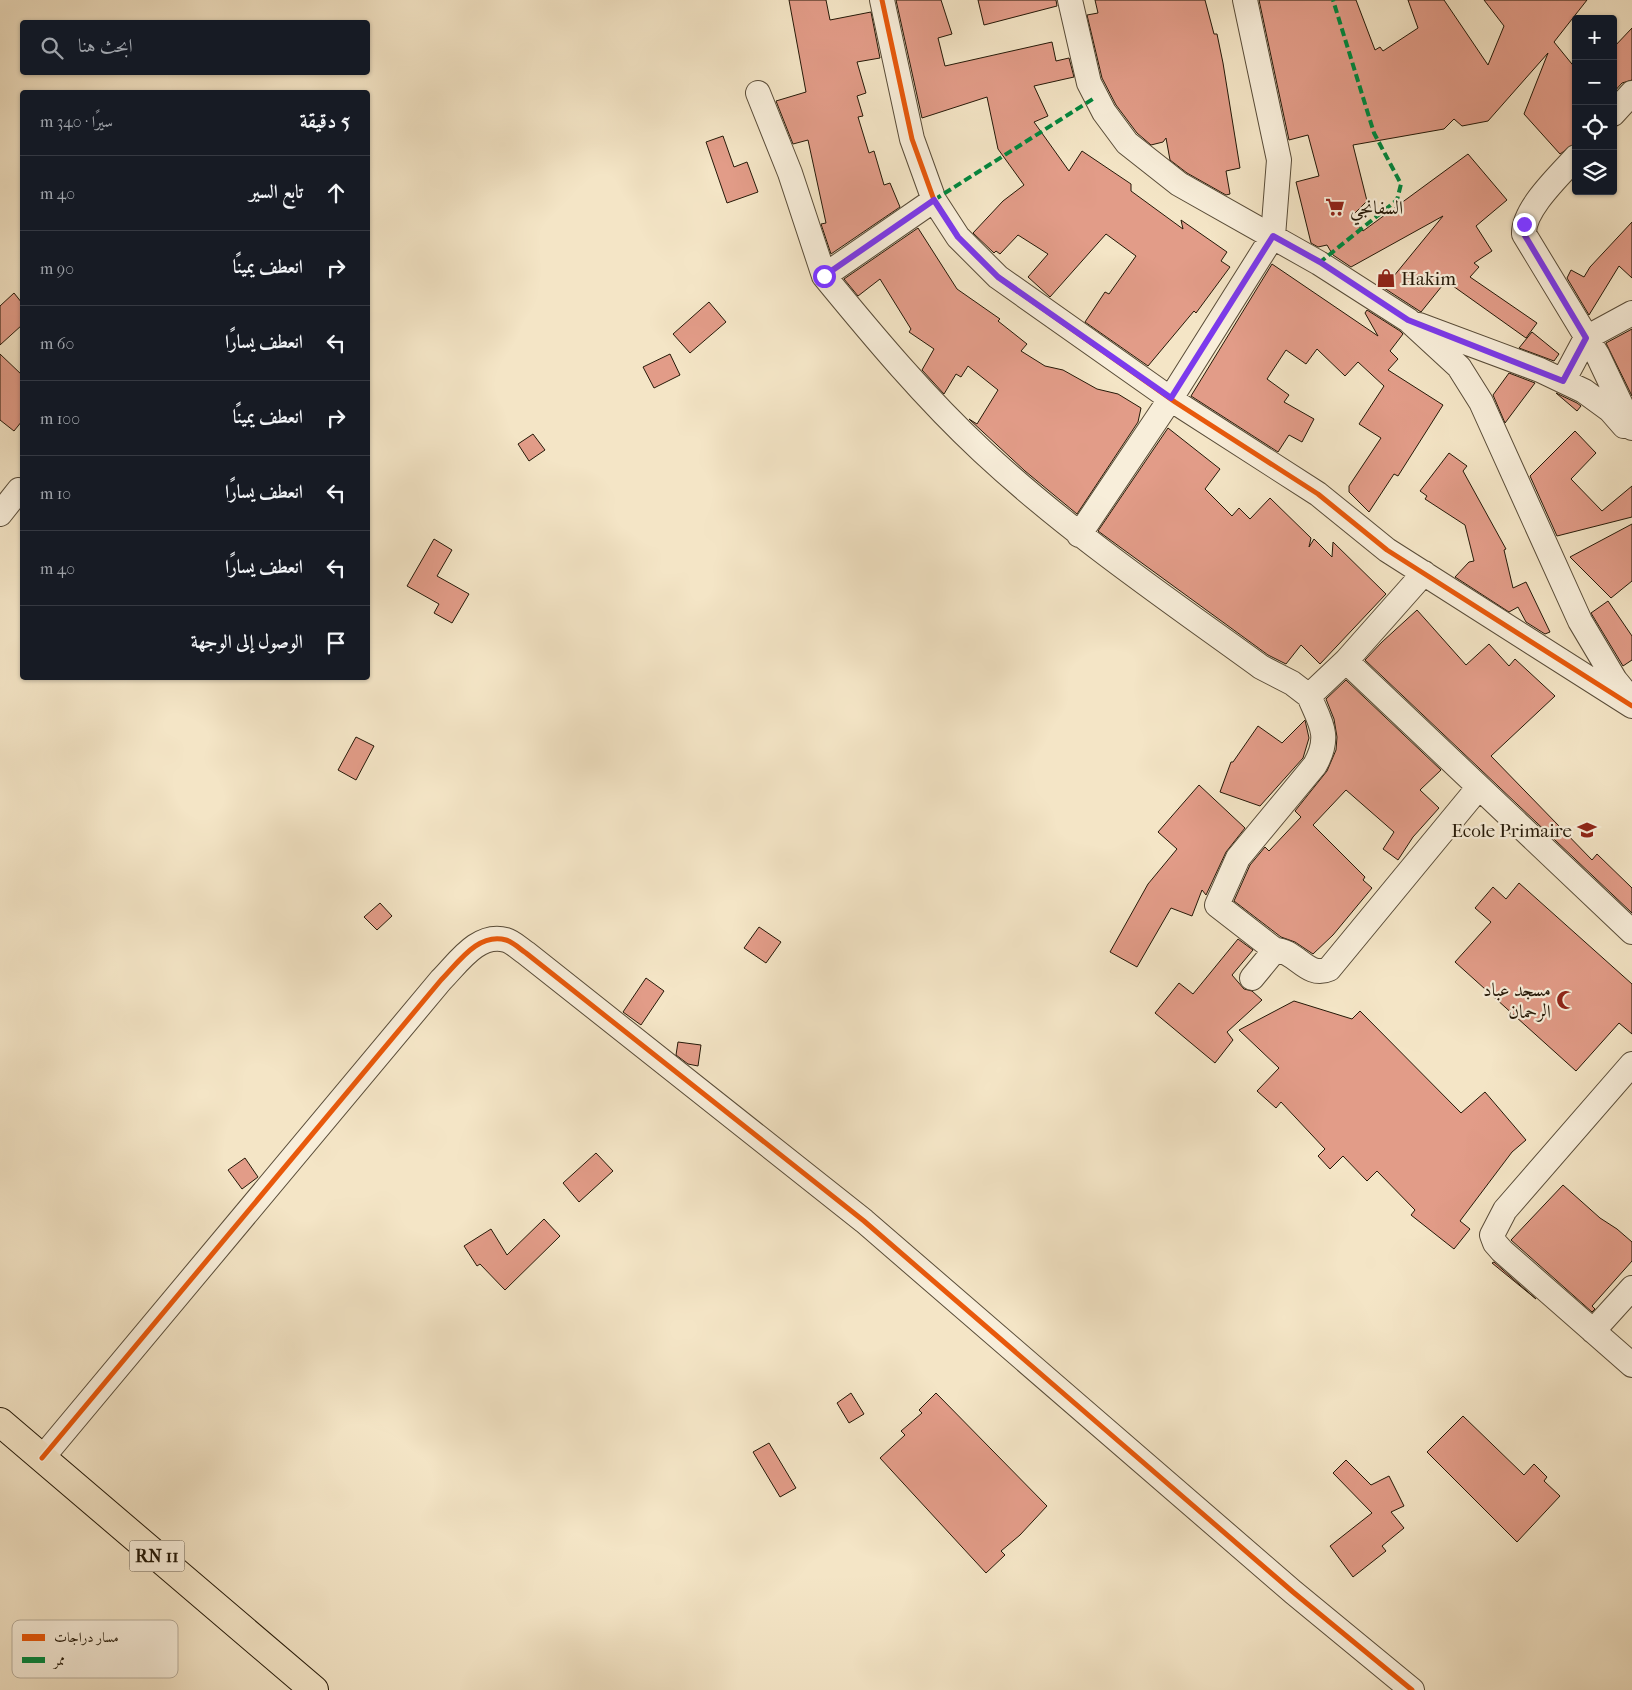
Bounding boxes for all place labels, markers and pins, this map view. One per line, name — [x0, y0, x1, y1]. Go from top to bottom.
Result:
supermarket icon: السفانجي — [1324, 196, 1346, 218]
place label: السفانجي — [1350, 197, 1403, 226]
shop icon: Hakim — [1375, 267, 1397, 289]
place label: Hakim — [1401, 268, 1456, 290]
school or university icon: Ecole Primaire — [1576, 819, 1598, 841]
place label: Ecole Primaire — [1451, 820, 1572, 842]
place label: مسجد عباد الرحمان — [1483, 979, 1551, 1023]
mosque icon: مسجد عباد الرحمان — [1555, 989, 1577, 1011]

